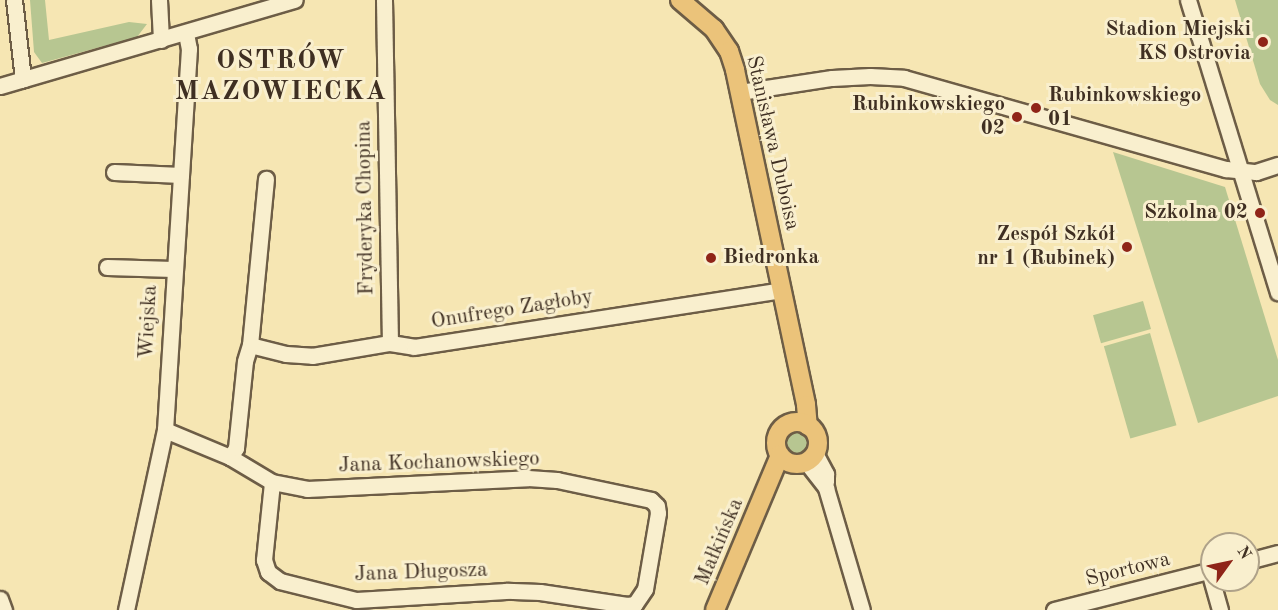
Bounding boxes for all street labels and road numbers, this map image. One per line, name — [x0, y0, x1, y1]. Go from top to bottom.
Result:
street label: Stanisława Duboisa — [740, 53, 804, 233]
street label: Fryderyka Chopina — [352, 120, 380, 296]
street label: Wiejska — [134, 284, 164, 360]
street label: Onufrego Zagłoby — [429, 285, 595, 335]
street label: Jana Kochanowskiego — [338, 447, 540, 479]
street label: Małkińska — [690, 495, 750, 589]
street label: Sportowa — [1083, 547, 1173, 593]
street label: Jana Długosza — [354, 558, 488, 588]

